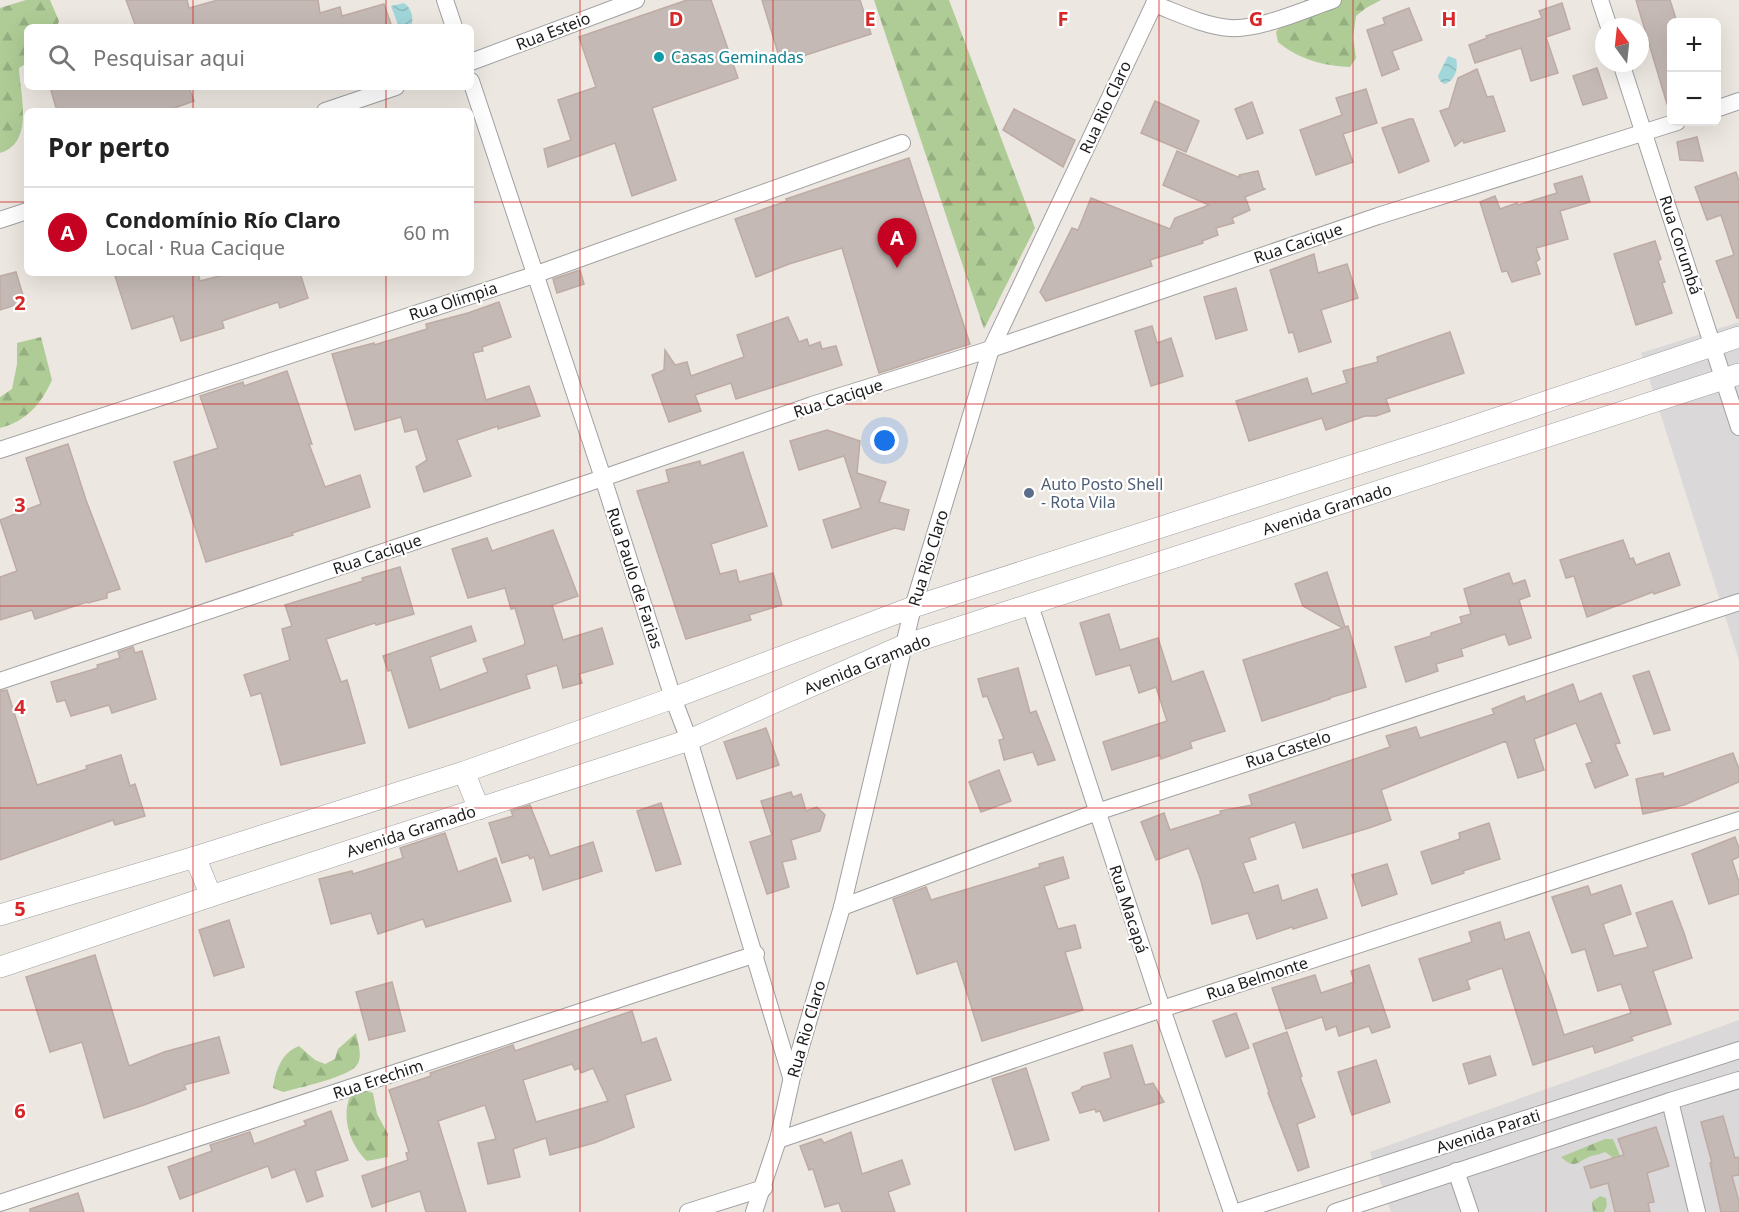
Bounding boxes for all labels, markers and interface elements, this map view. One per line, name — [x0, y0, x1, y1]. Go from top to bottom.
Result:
text: D — [669, 5, 683, 32]
text: E — [864, 5, 876, 32]
text: F — [1058, 5, 1068, 32]
text: G — [1249, 5, 1263, 32]
text: H — [1441, 5, 1457, 32]
street label: Rua Esteio — [513, 7, 593, 55]
north arrow — [1595, 18, 1649, 72]
map controls — [1667, 18, 1721, 126]
button: + — [1667, 18, 1721, 72]
search box — [24, 24, 474, 90]
icon: search — [45, 41, 78, 74]
text: Pesquisar aqui — [93, 42, 245, 72]
place label: Casas Geminadas — [671, 46, 804, 68]
marker: Casas Geminadas — [652, 50, 666, 64]
street label: Rua Rio Claro — [1074, 57, 1136, 157]
button: − — [1667, 72, 1721, 126]
text: Por perto — [48, 129, 170, 165]
street label: Rua Corumbá — [1655, 193, 1707, 297]
text: Condomínio Río Claro — [105, 204, 341, 234]
pin: A — [878, 218, 916, 268]
street label: Rua Cacique — [1251, 218, 1345, 268]
text: A — [61, 219, 74, 246]
text: 60 m — [403, 219, 450, 246]
text: Local · Rua Cacique — [105, 234, 285, 261]
street label: Rua Olimpia — [406, 276, 500, 326]
text: 2 — [14, 289, 26, 316]
street label: Rua Cacique — [791, 373, 885, 423]
your location — [870, 426, 899, 455]
place label: Auto Posto Shell - Rota Vila — [1041, 473, 1163, 513]
street label: Avenida Gramado — [1260, 478, 1394, 540]
marker: Auto Posto Shell - Rota Vila — [1022, 486, 1036, 500]
text: 3 — [14, 491, 26, 518]
street label: Rua Paulo de Farias — [602, 505, 668, 651]
street label: Rua Rio Claro — [903, 507, 953, 609]
street label: Rua Cacique — [330, 529, 424, 579]
street label: Avenida Gramado — [800, 629, 934, 699]
text: 4 — [14, 693, 26, 720]
street label: Rua Castelo — [1243, 725, 1333, 773]
street label: Avenida Gramado — [344, 800, 478, 862]
street label: Rua Macapá — [1104, 862, 1154, 956]
text: 5 — [14, 895, 26, 922]
street label: Rua Belmonte — [1203, 951, 1311, 1005]
street label: Rua Rio Claro — [782, 978, 830, 1080]
street label: Rua Erechim — [330, 1054, 426, 1104]
text: 6 — [14, 1097, 26, 1124]
street label: Avenida Parati — [1433, 1104, 1543, 1158]

